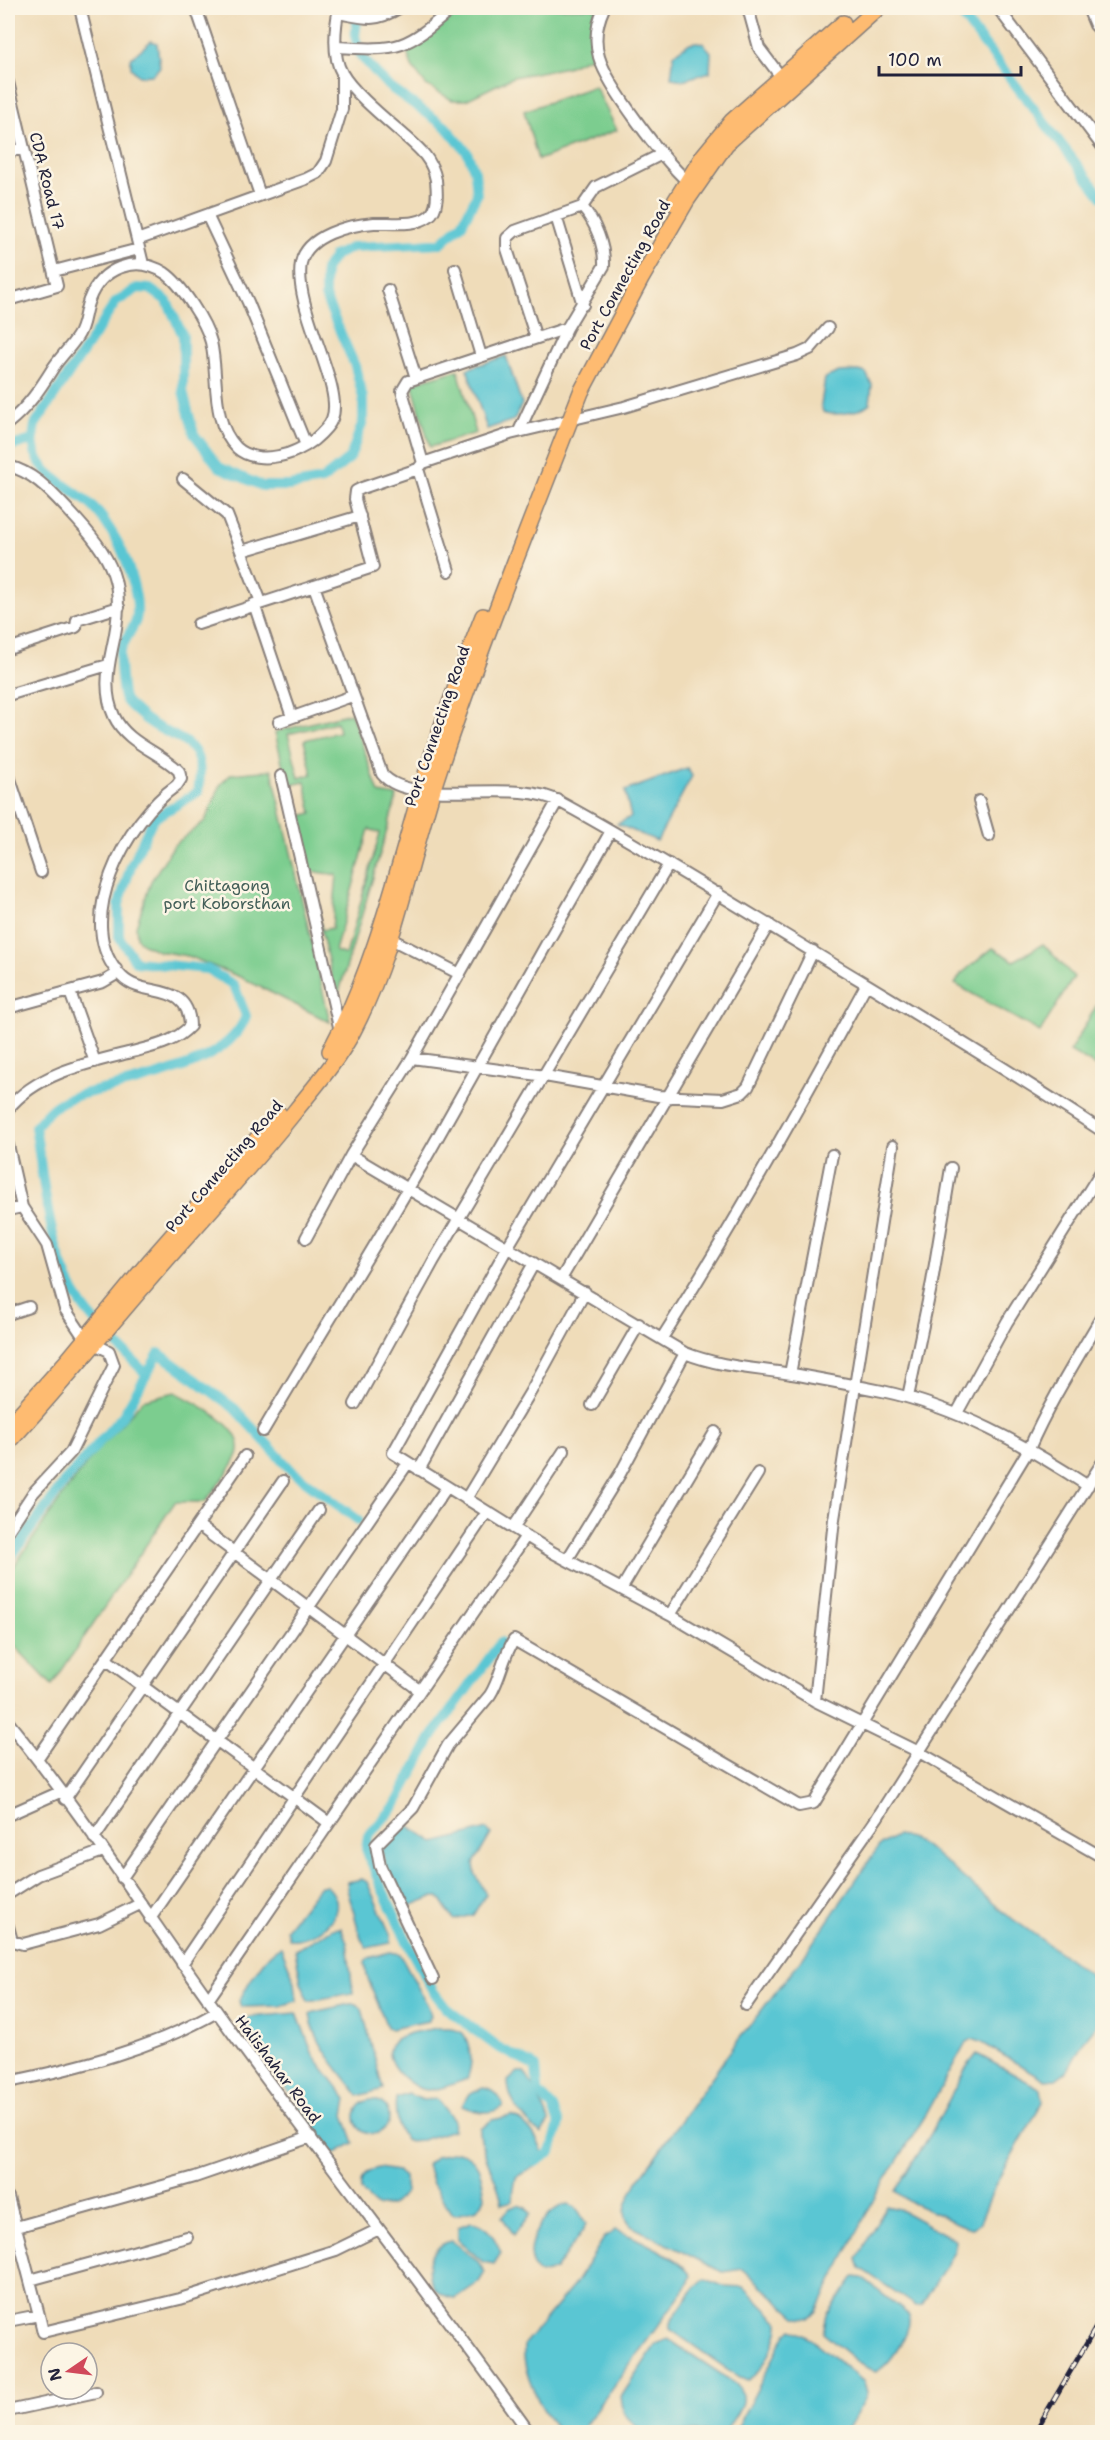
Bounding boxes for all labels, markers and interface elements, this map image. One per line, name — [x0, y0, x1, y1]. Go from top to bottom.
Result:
scale bar — [879, 39, 1022, 77]
text: 100 m — [888, 48, 942, 72]
street label: CDA Road 17 — [25, 130, 69, 232]
street label: Port Connecting Road — [575, 196, 675, 354]
street label: Port Connecting Road — [400, 643, 474, 809]
park label: Chittagong port Koborsthan — [164, 875, 291, 914]
street label: Port Connecting Road — [161, 1095, 287, 1237]
street label: Halishahar Road — [230, 2011, 326, 2127]
north arrow — [39, 2341, 99, 2401]
text: N — [43, 2366, 67, 2383]

